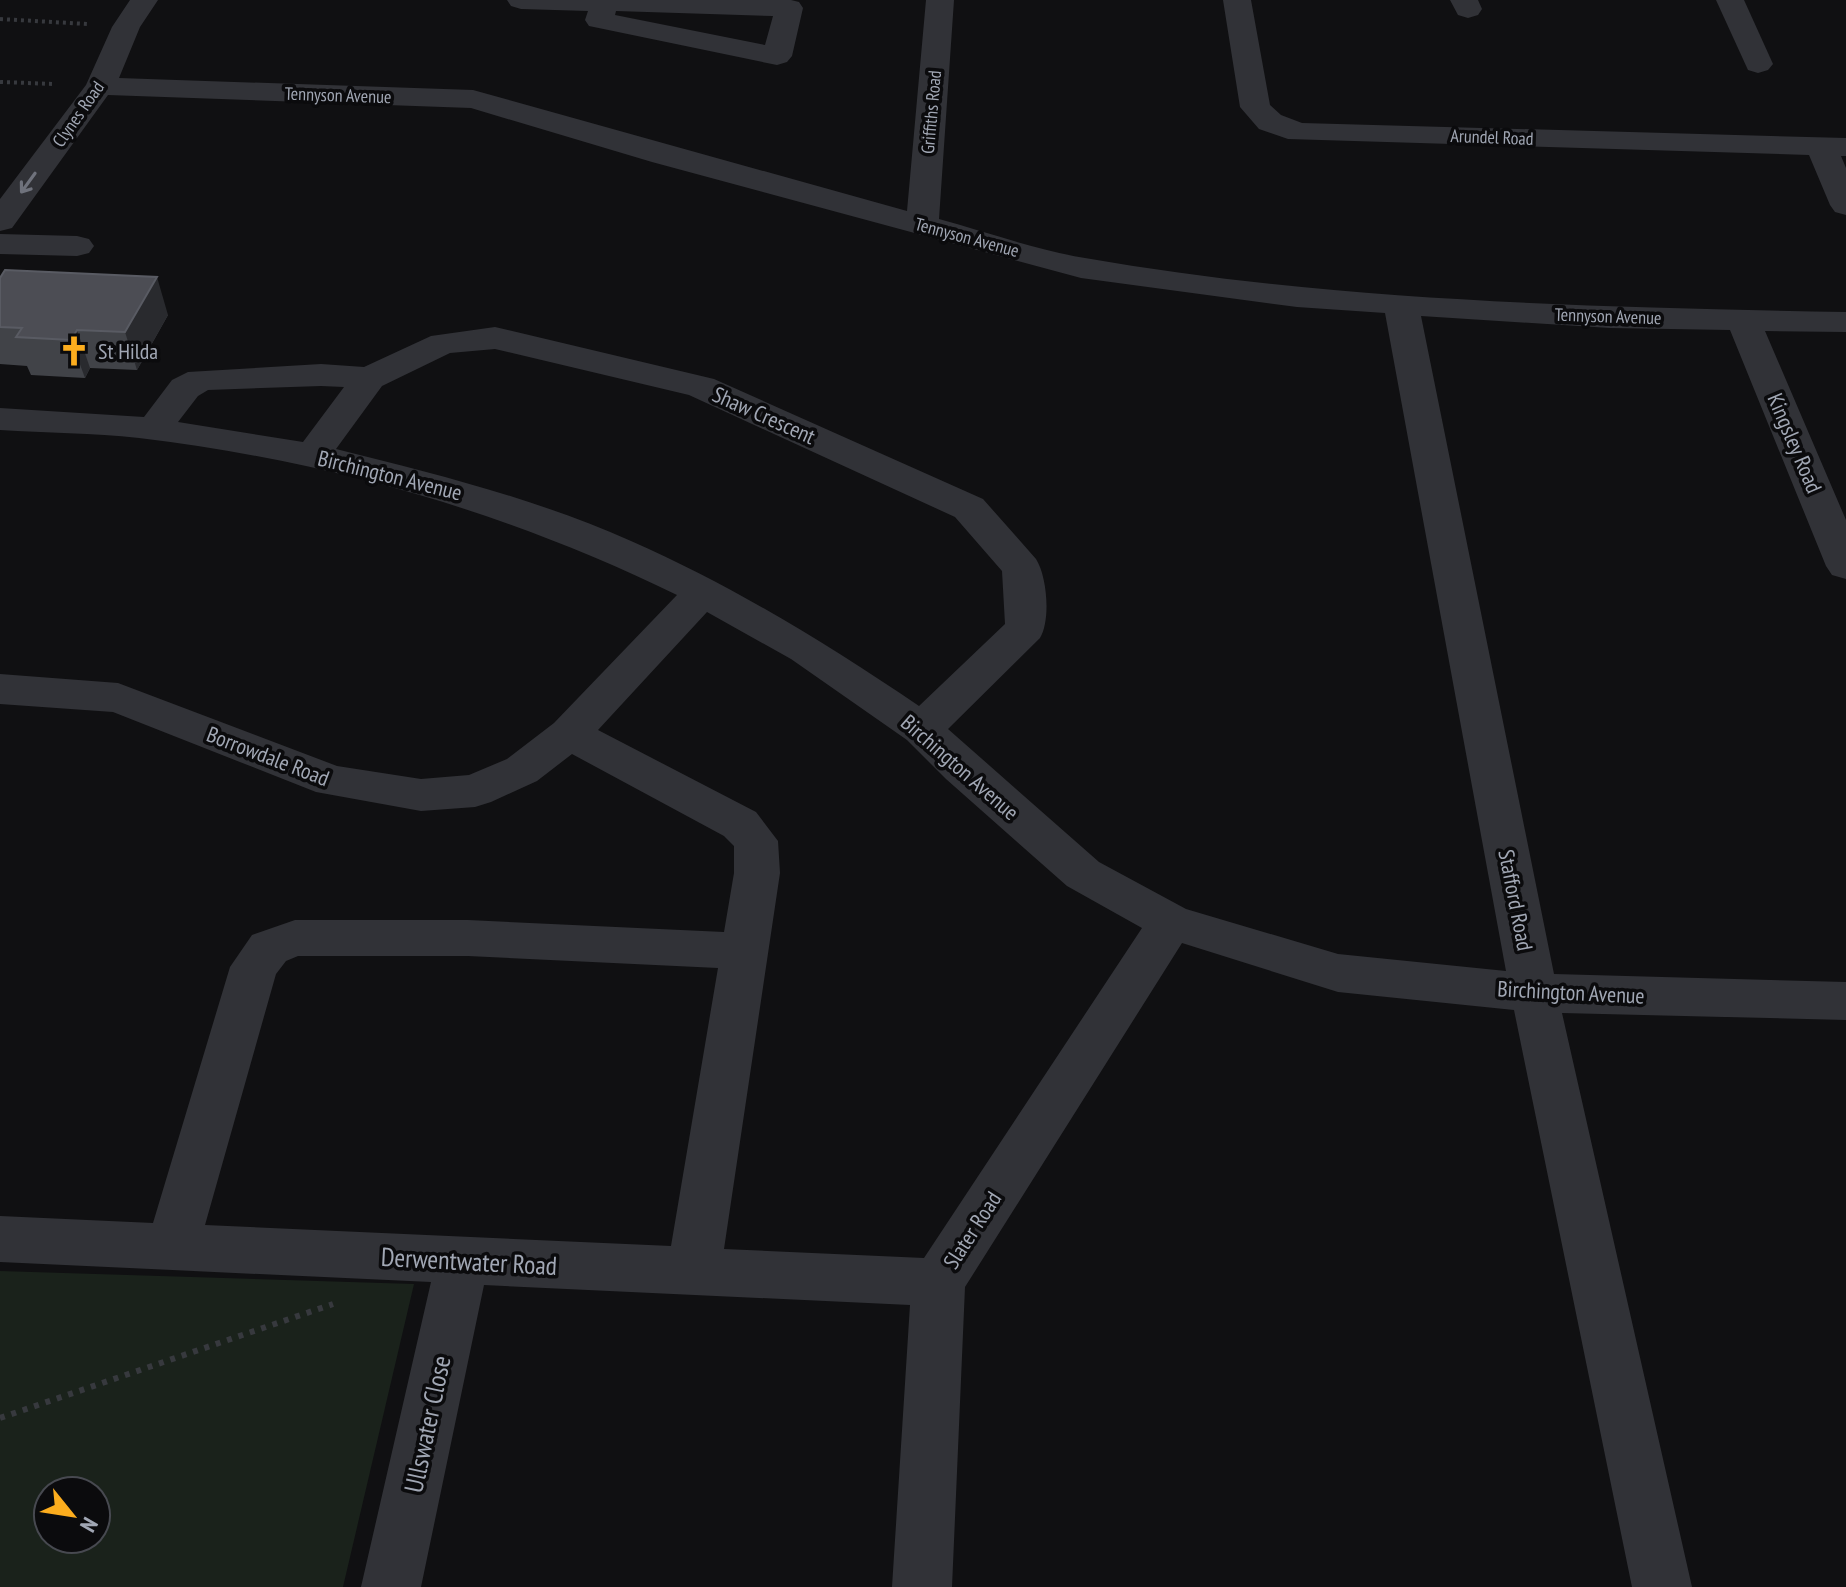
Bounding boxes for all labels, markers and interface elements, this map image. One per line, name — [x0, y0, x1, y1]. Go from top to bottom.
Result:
street label: Griffiths Road — [916, 69, 946, 155]
street label: Clynes Road — [47, 77, 109, 151]
street label: Tennyson Avenue — [284, 82, 392, 108]
street label: Arundel Road — [1450, 124, 1534, 150]
one-way arrow — [19, 172, 36, 193]
street label: Tennyson Avenue — [912, 212, 1022, 262]
street label: Tennyson Avenue — [1554, 303, 1662, 329]
church icon: St Hilda — [57, 334, 91, 368]
place label: St Hilda — [98, 337, 158, 365]
street label: Shaw Crescent — [708, 380, 820, 450]
street label: Kingsley Road — [1761, 389, 1829, 497]
street label: Birchington Avenue — [315, 444, 465, 506]
street label: Birchington Avenue — [895, 708, 1025, 826]
street label: Borrowdale Road — [203, 720, 333, 792]
street label: Stafford Road — [1492, 847, 1540, 953]
street label: Birchington Avenue — [1497, 974, 1645, 1010]
street label: Slater Road — [937, 1186, 1007, 1274]
street label: Derwentwater Road — [380, 1240, 558, 1282]
street label: Ullswater Close — [396, 1352, 458, 1496]
north arrow — [32, 1475, 112, 1555]
text: N — [74, 1513, 104, 1537]

